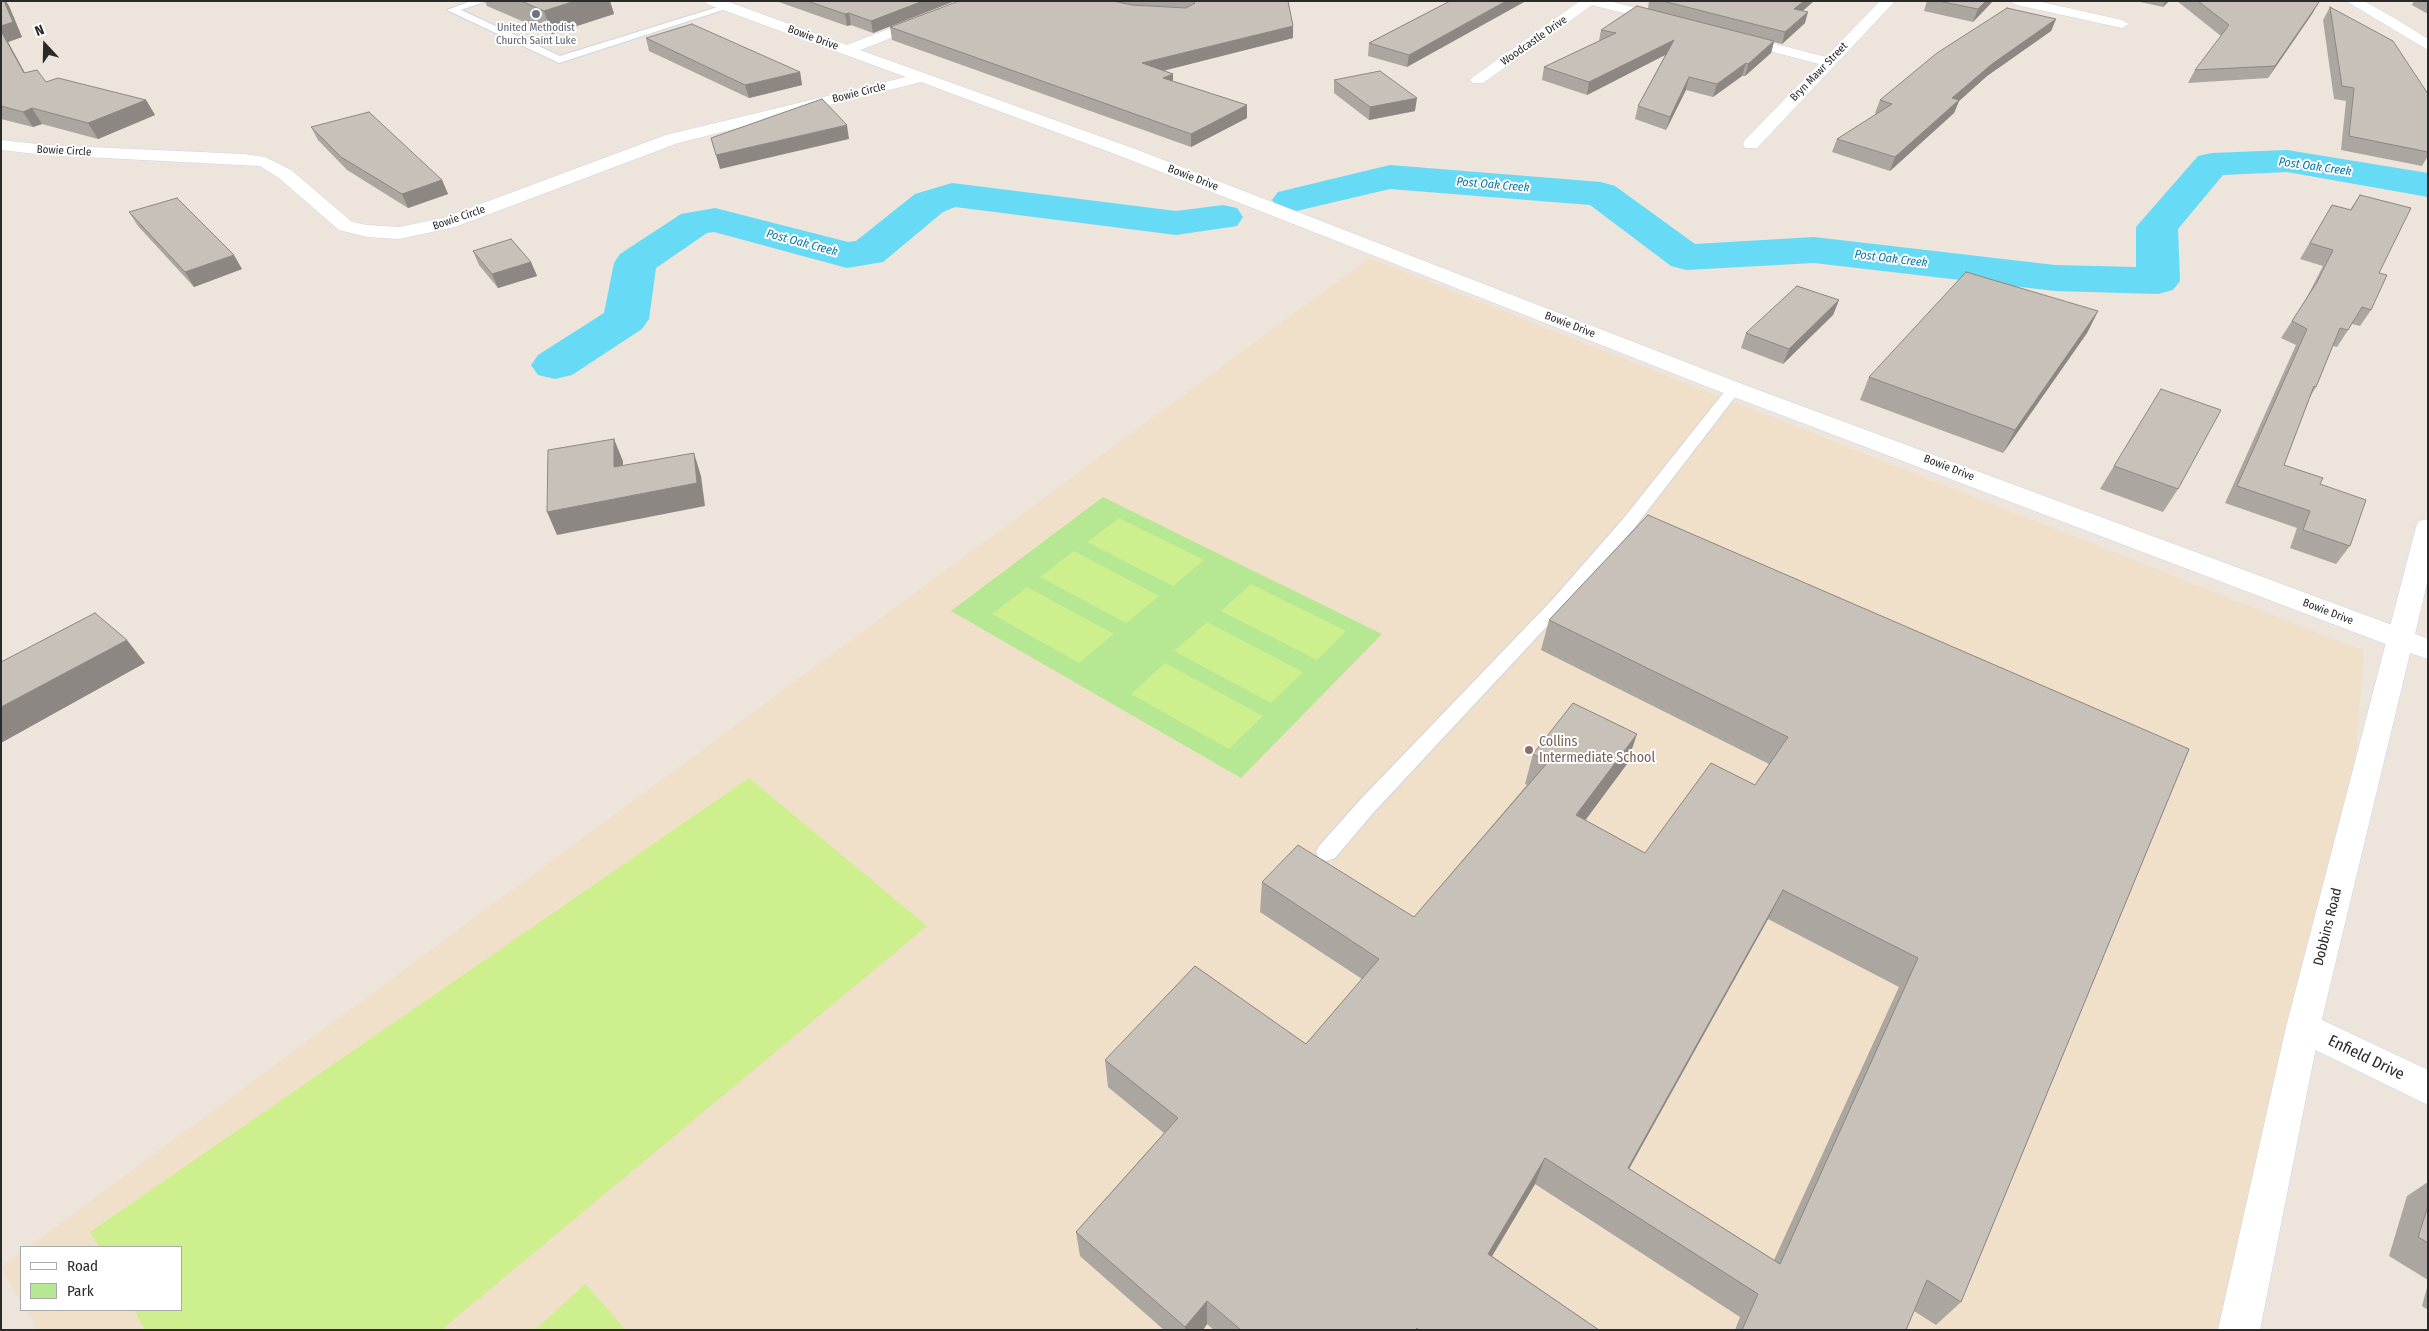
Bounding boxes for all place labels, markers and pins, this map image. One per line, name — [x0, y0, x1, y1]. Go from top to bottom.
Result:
marker: United Methodist Church Saint Luke — [530, 8, 542, 20]
place label: United Methodist Church Saint Luke — [496, 21, 576, 47]
place label: Collins Intermediate School — [1539, 734, 1655, 766]
marker: Collins Intermediate School — [1523, 744, 1535, 756]

